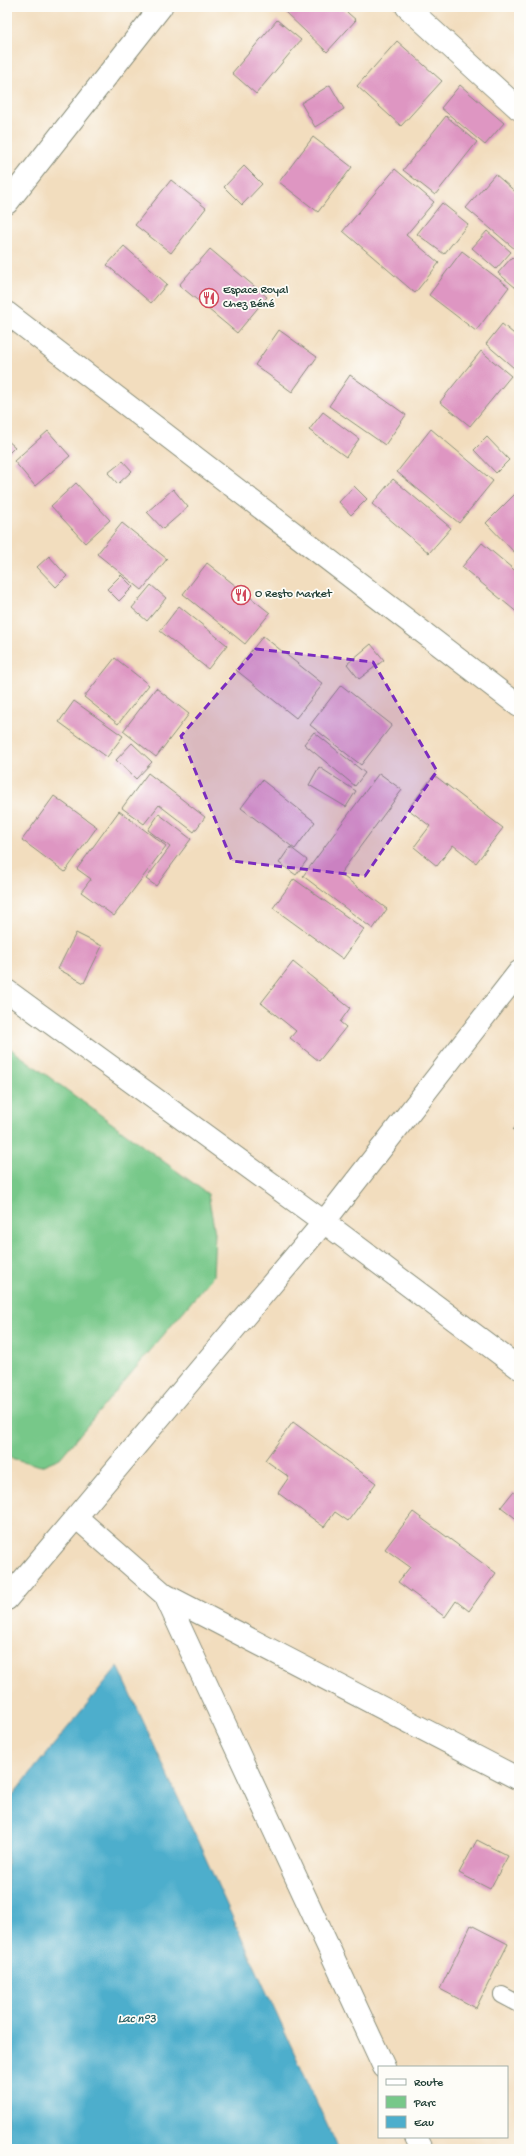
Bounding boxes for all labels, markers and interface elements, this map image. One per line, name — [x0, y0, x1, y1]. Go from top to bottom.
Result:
place label: Espace Royal Chez Béné — [223, 284, 289, 312]
restaurant icon: Espace Royal Chez Béné — [198, 287, 220, 309]
restaurant icon: O Resto Market — [230, 584, 252, 606]
place label: O Resto Market — [255, 588, 333, 602]
water label: Lac n°3 — [118, 2012, 156, 2027]
legend — [378, 2066, 508, 2138]
text: Route — [414, 2077, 444, 2091]
text: Parc — [413, 2097, 437, 2111]
text: Eau — [414, 2117, 434, 2131]

